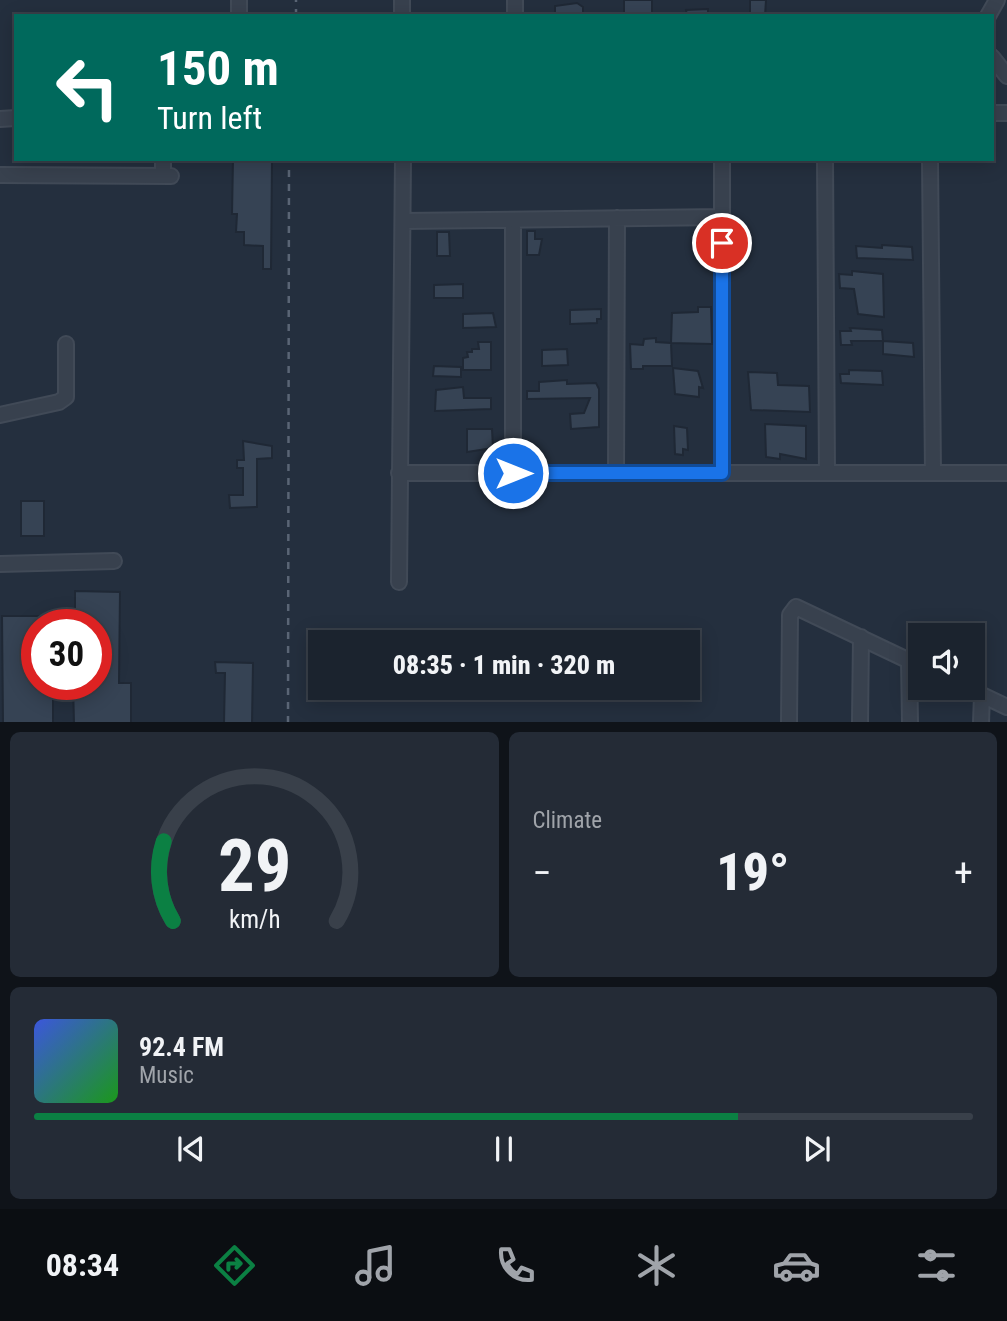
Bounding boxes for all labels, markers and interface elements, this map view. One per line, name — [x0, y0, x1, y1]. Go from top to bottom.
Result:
text: 150 m — [157, 40, 279, 97]
icon: left — [42, 42, 133, 133]
text: Turn left — [157, 99, 262, 137]
pin — [692, 213, 752, 273]
icon: arrive — [703, 224, 741, 262]
position arrow — [476, 436, 550, 510]
speed limit sign: 30 — [21, 609, 112, 700]
map controls — [908, 623, 985, 700]
button: sound — [908, 623, 985, 700]
text: 08:35 · 1 min · 320 m — [393, 650, 615, 680]
text: Climate — [533, 807, 602, 834]
text: 29 — [217, 823, 291, 909]
text: 19° — [716, 842, 789, 903]
text: − — [533, 851, 552, 895]
text: + — [954, 851, 973, 895]
text: km/h — [229, 904, 280, 933]
text: 92.4 FM — [139, 1032, 224, 1062]
text: Music — [139, 1062, 194, 1089]
icon: previous — [172, 1130, 210, 1168]
icon: pause — [485, 1130, 523, 1168]
icon: next — [798, 1130, 836, 1168]
icon: directions — [210, 1241, 259, 1290]
icon: music — [351, 1241, 400, 1290]
icon: phone — [491, 1241, 540, 1290]
icon: climate — [632, 1241, 681, 1290]
icon: car — [772, 1241, 821, 1290]
icon: filters — [912, 1241, 961, 1290]
text: 08:34 — [46, 1246, 119, 1284]

